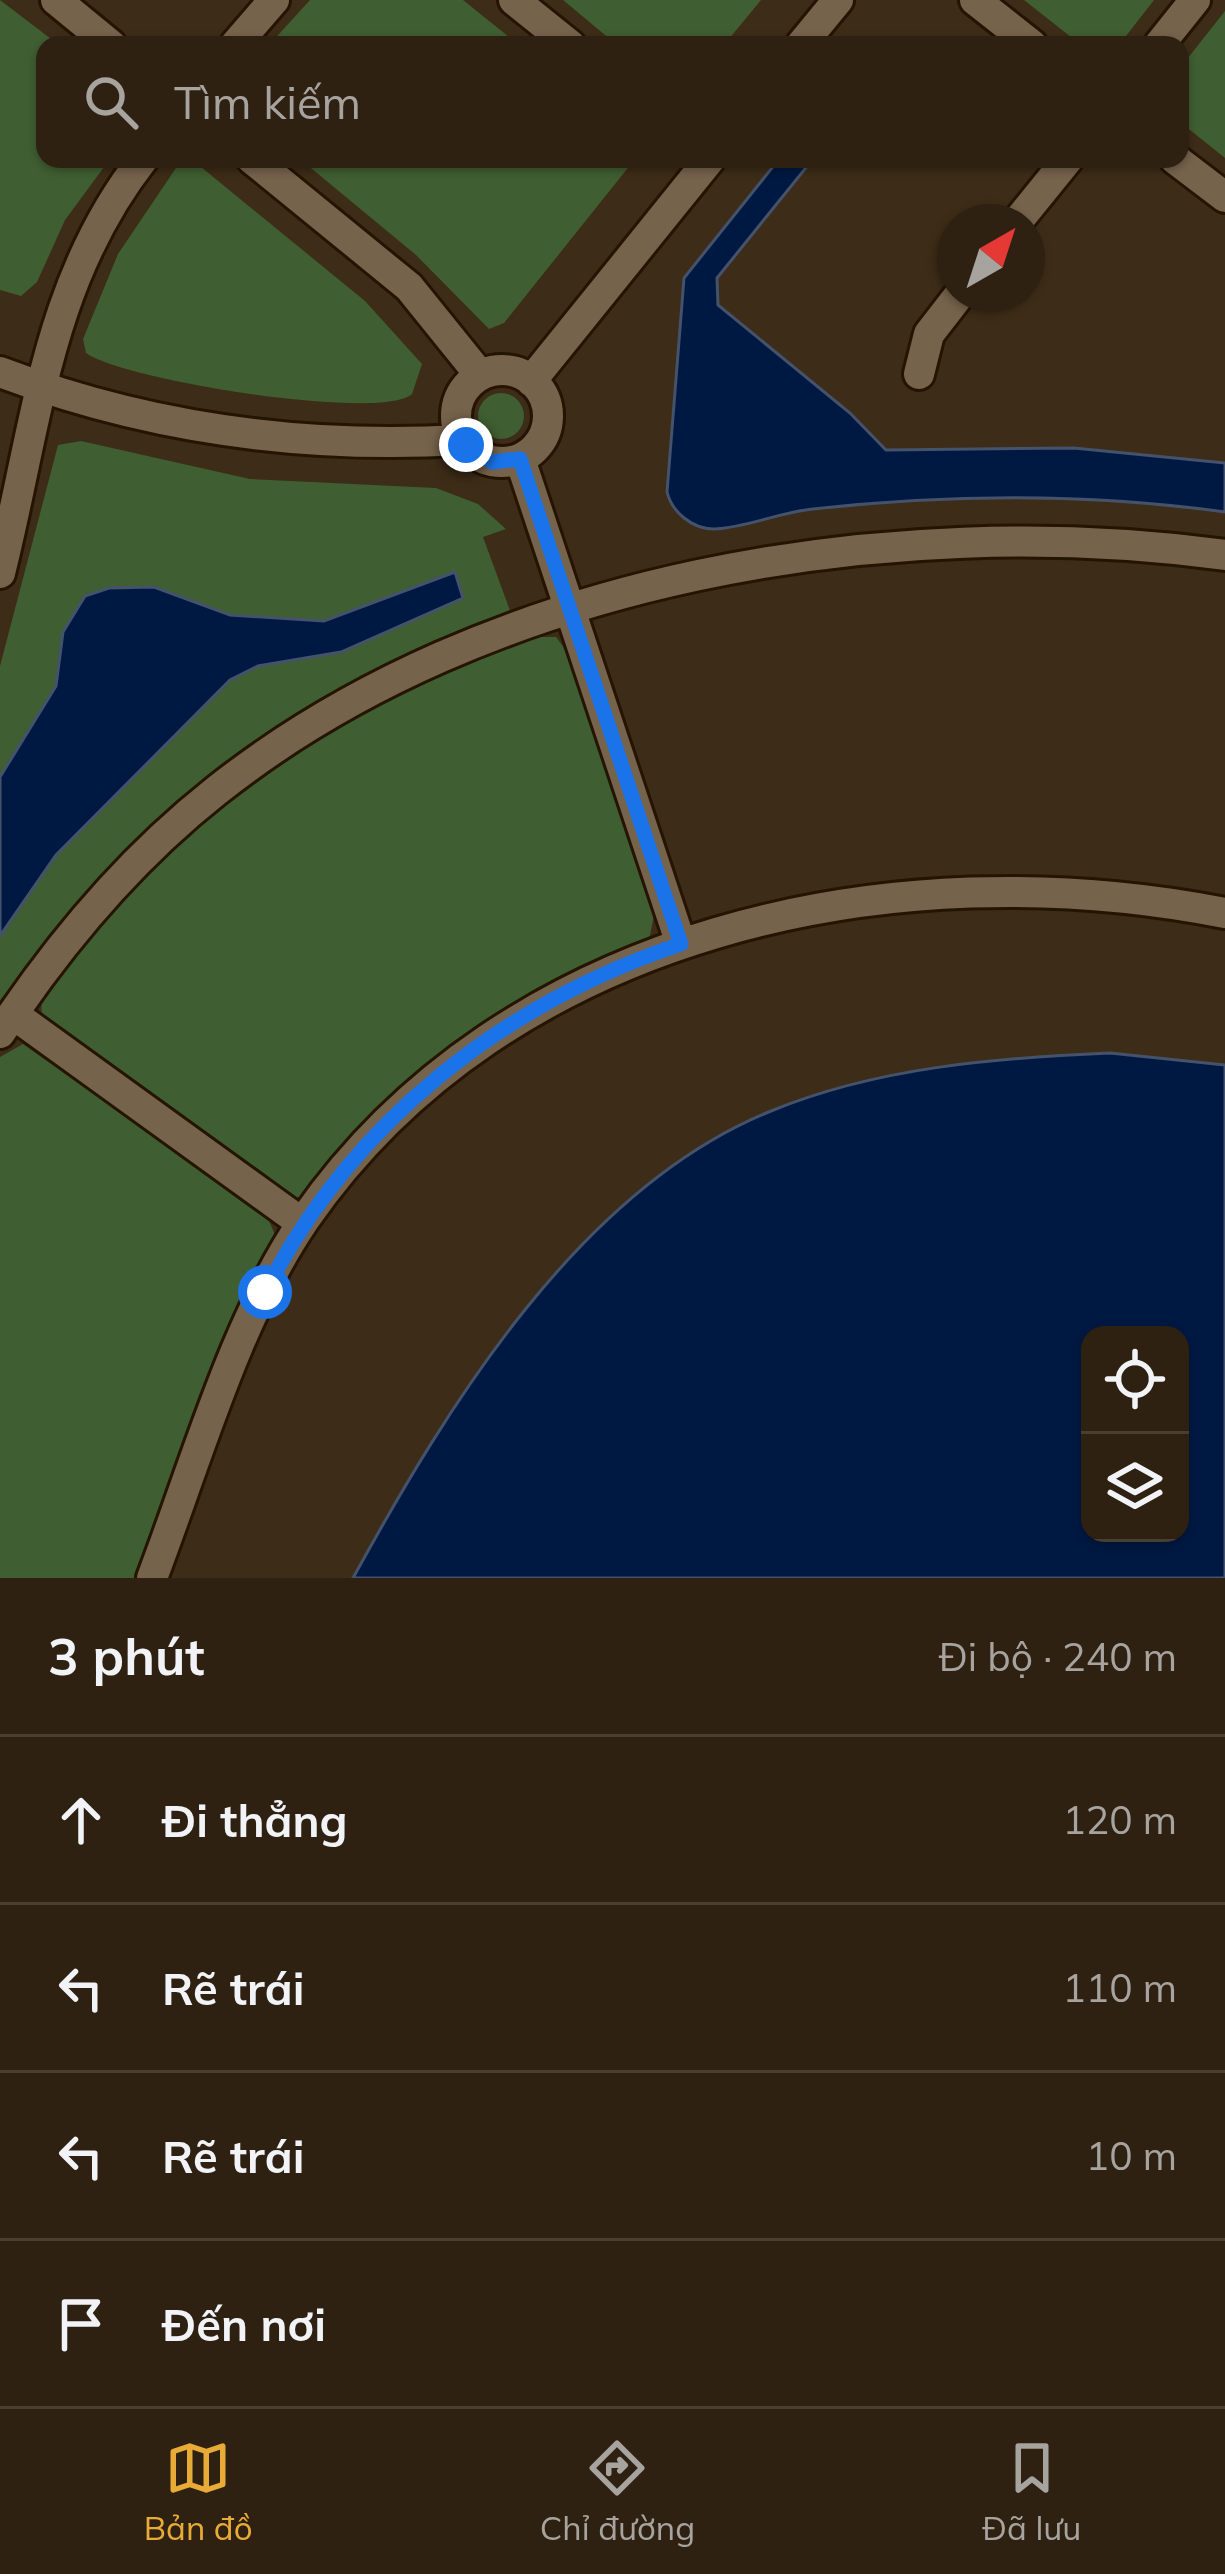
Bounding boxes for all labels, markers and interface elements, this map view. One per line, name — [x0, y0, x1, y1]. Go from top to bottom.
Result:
search box — [36, 36, 1189, 168]
icon: search — [78, 69, 144, 135]
text: Tìm kiếm — [174, 74, 361, 130]
north arrow — [937, 204, 1045, 312]
route end — [439, 418, 493, 472]
route start — [238, 1265, 292, 1319]
map controls — [1081, 1326, 1189, 1542]
button: locate — [1081, 1326, 1189, 1434]
button: layers — [1081, 1434, 1189, 1542]
text: 3 phút — [48, 1624, 205, 1688]
text: Đi bộ · 240 m — [939, 1632, 1177, 1681]
icon: ahead — [48, 1787, 114, 1853]
text: Đi thẳng — [162, 1792, 348, 1848]
text: 120 m — [1062, 1795, 1177, 1844]
icon: left — [48, 1955, 114, 2021]
text: Rẽ trái — [162, 1960, 304, 2016]
text: 110 m — [1062, 1963, 1177, 2012]
icon: left — [48, 2123, 114, 2189]
text: Rẽ trái — [162, 2128, 304, 2184]
text: 10 m — [1086, 2131, 1177, 2180]
icon: arrive — [48, 2291, 114, 2357]
text: Đến nơi — [162, 2296, 326, 2352]
tab: Bản đồ — [144, 2435, 252, 2548]
tab: Chỉ đường — [540, 2435, 695, 2548]
tab: Đã lưu — [982, 2435, 1081, 2548]

